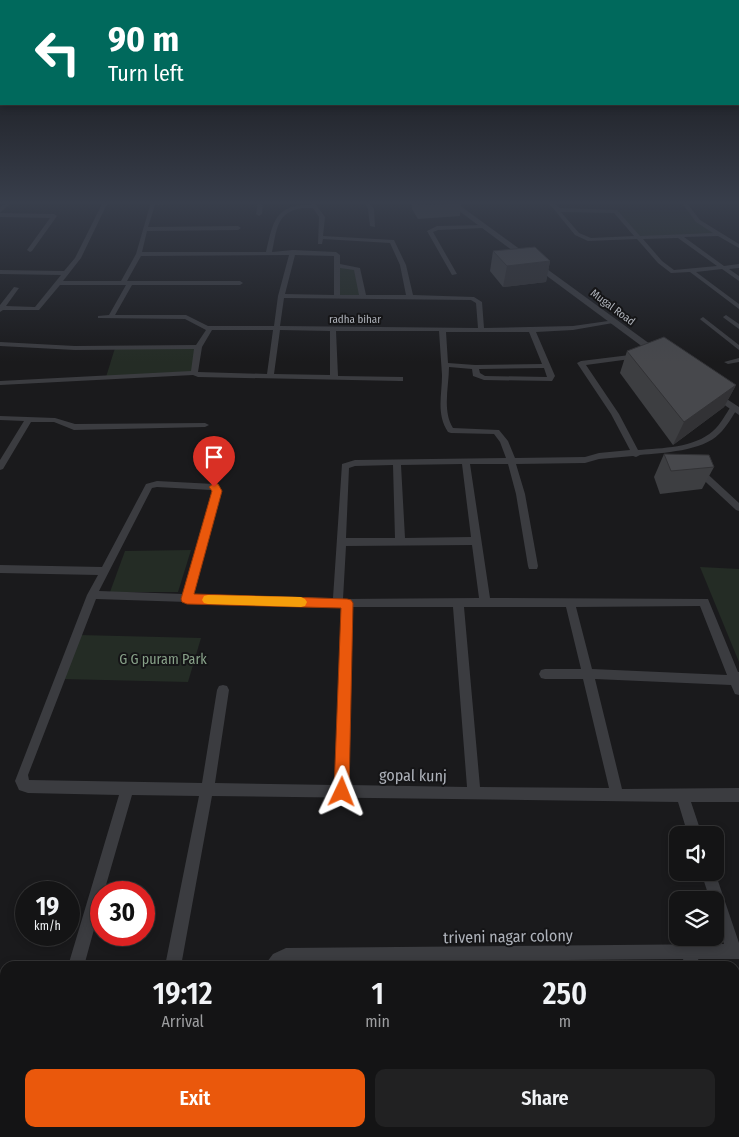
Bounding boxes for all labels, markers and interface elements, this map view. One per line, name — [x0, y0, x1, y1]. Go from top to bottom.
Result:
text: 90 m — [108, 18, 179, 60]
icon: left — [25, 20, 90, 85]
text: Turn left — [108, 60, 184, 87]
street label: Mugal Road — [588, 287, 637, 328]
street label: radha bihar — [329, 313, 381, 326]
pin — [193, 436, 235, 487]
icon: arrive — [200, 443, 228, 471]
park label: G G puram Park — [119, 651, 207, 668]
position arrow — [315, 765, 367, 817]
street label: gopal kunj — [379, 765, 447, 786]
map controls — [669, 826, 724, 946]
button: sound — [669, 826, 724, 881]
speed limit sign: 30 — [90, 881, 155, 946]
button: layers — [669, 891, 724, 946]
text: 19 — [36, 892, 59, 922]
text: km/h — [34, 919, 61, 933]
street label: triveni nagar colony — [443, 926, 574, 947]
text: 19:12 — [153, 976, 212, 1012]
text: 1 — [371, 976, 384, 1012]
text: 250 — [543, 976, 587, 1012]
text: Arrival — [161, 1012, 204, 1031]
text: min — [365, 1012, 390, 1031]
text: m — [559, 1012, 571, 1031]
button: Exit — [25, 1069, 365, 1127]
button: Share — [375, 1069, 715, 1127]

